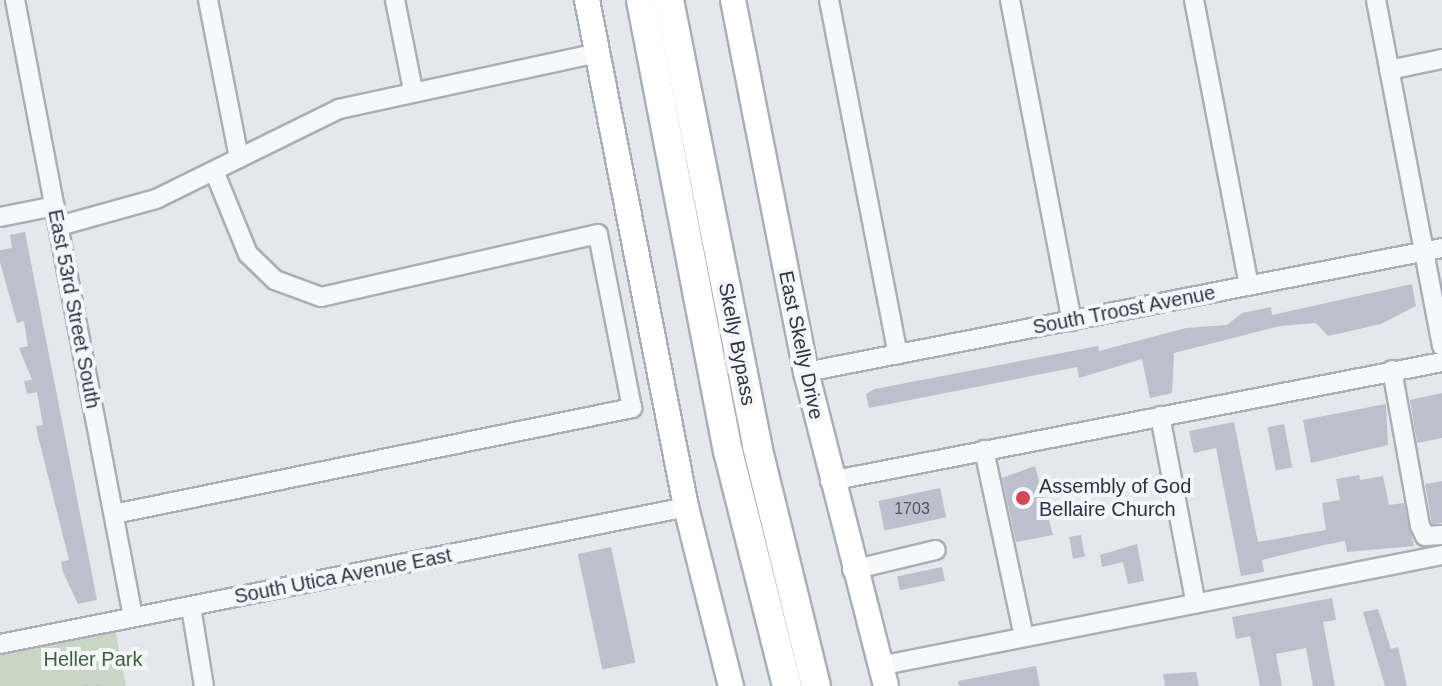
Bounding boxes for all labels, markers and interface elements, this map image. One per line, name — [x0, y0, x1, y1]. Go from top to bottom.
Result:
street label: East 53rd Street South — [43, 207, 105, 411]
street label: East Skelly Drive — [774, 269, 828, 421]
street label: South Troost Avenue — [1030, 280, 1218, 340]
street label: Skelly Bypass — [713, 281, 761, 407]
place label: Assembly of God Bellaire Church — [1039, 474, 1191, 521]
marker: Assembly of God Bellaire Church — [1014, 489, 1032, 507]
house number: 1703 — [894, 499, 930, 519]
street label: South Utica Avenue East — [232, 543, 454, 609]
park label: Heller Park — [44, 647, 142, 671]

